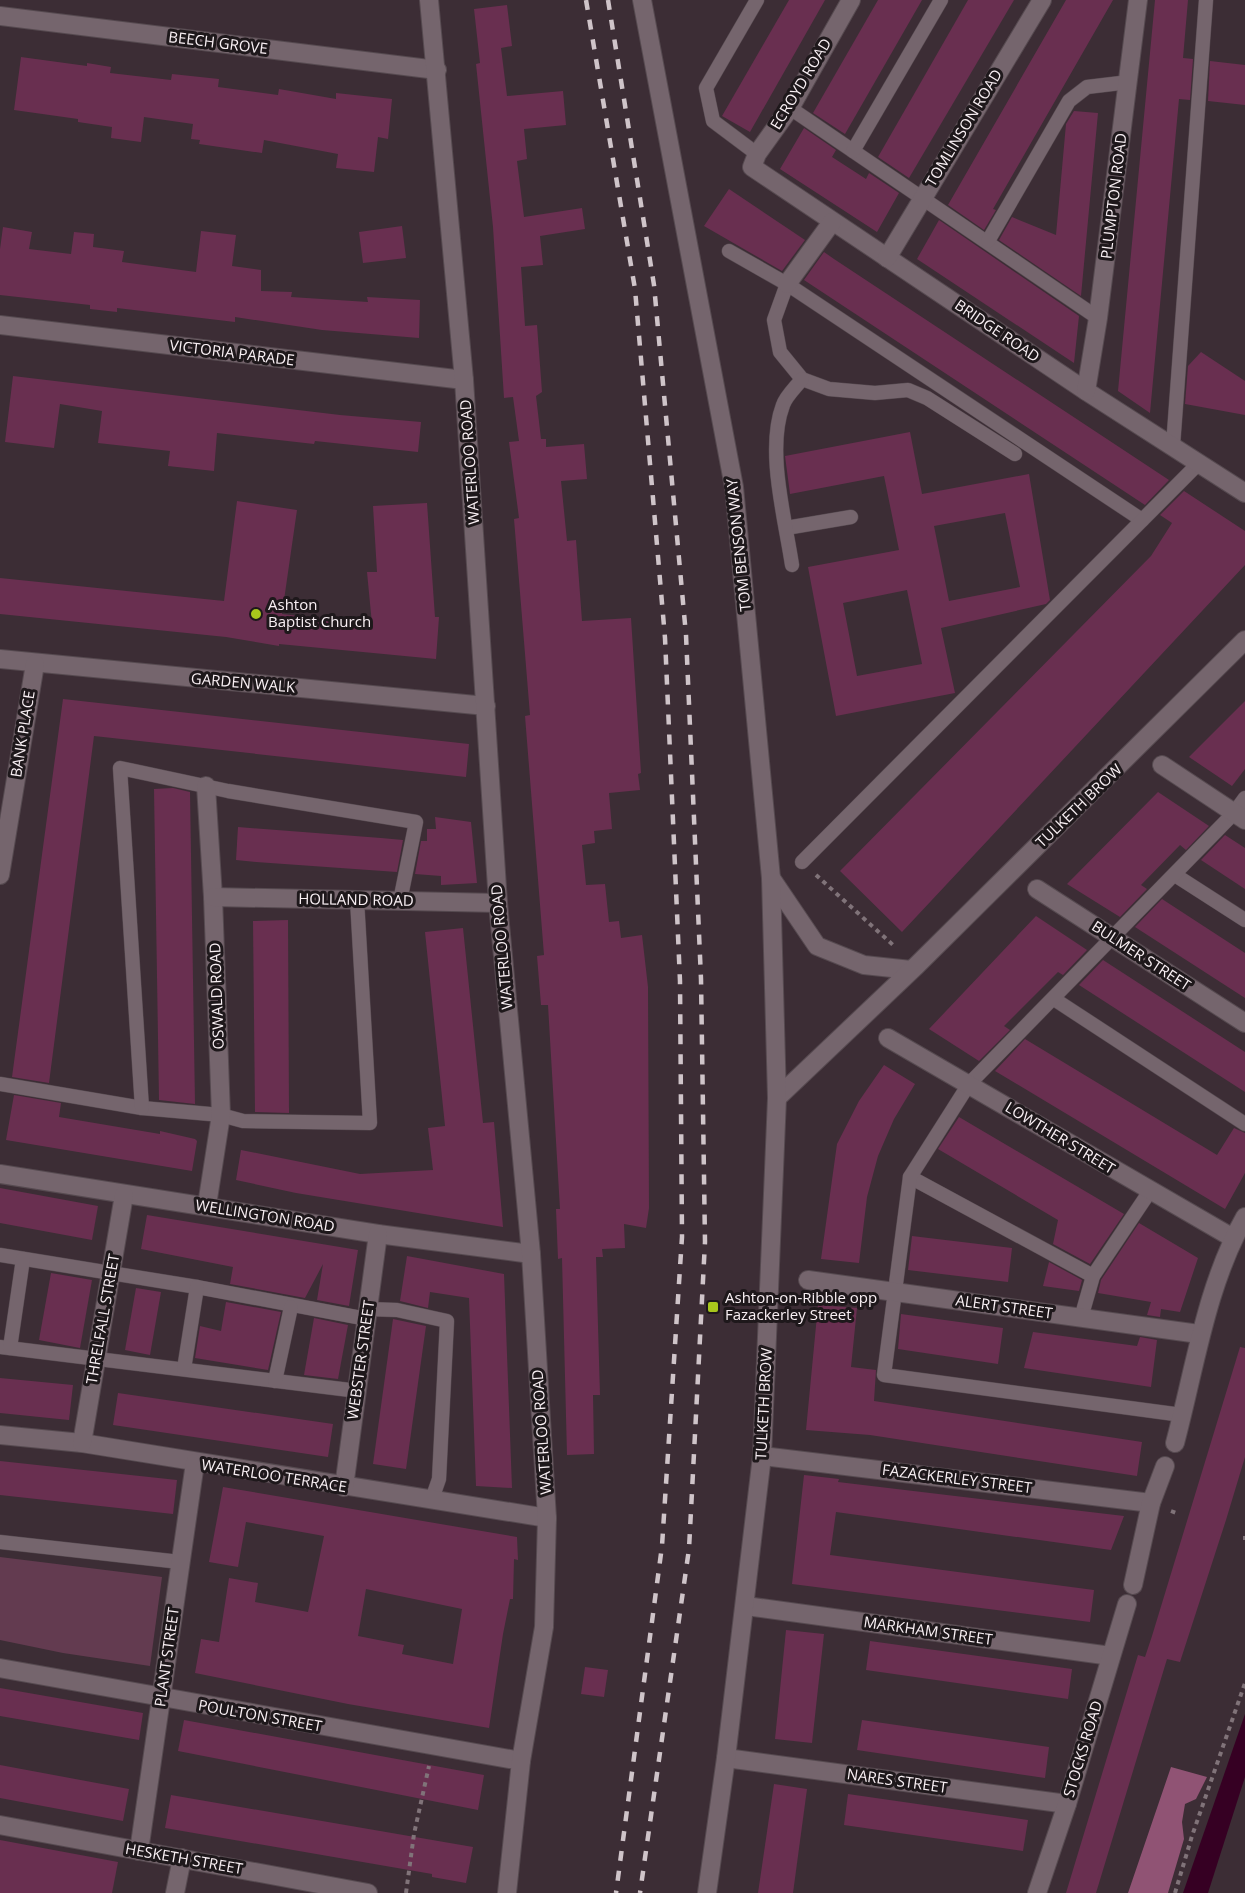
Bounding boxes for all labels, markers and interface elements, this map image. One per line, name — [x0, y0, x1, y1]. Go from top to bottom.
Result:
street label: BEECH GROVE — [167, 26, 269, 58]
street label: ECROYD ROAD — [765, 34, 835, 133]
street label: TOMLINSON ROAD — [920, 65, 1006, 190]
street label: PLUMPTON ROAD — [1095, 132, 1131, 260]
street label: BRIDGE ROAD — [951, 294, 1044, 366]
street label: VICTORIA PARADE — [168, 334, 296, 370]
street label: WATERLOO ROAD — [455, 399, 483, 525]
street label: TOM BENSON WAY — [721, 477, 755, 613]
place label: Ashton Baptist Church — [268, 594, 371, 631]
marker: Ashton Baptist Church — [249, 607, 263, 621]
street label: GARDEN WALK — [190, 667, 297, 697]
street label: BANK PLACE — [5, 689, 39, 779]
street label: TULKETH BROW — [1031, 759, 1126, 851]
street label: WATERLOO ROAD — [486, 884, 516, 1010]
street label: HOLLAND ROAD — [298, 888, 414, 910]
street label: BULMER STREET — [1088, 916, 1195, 995]
street label: OSWALD ROAD — [204, 942, 228, 1050]
street label: LOWTHER STREET — [1002, 1096, 1120, 1178]
street label: WELLINGTON ROAD — [194, 1194, 336, 1236]
street label: THRELFALL STREET — [81, 1251, 123, 1386]
place label: Ashton-on-Ribble opp Fazackerley Street — [725, 1287, 877, 1324]
street label: ALERT STREET — [954, 1289, 1055, 1323]
street label: WEBSTER STREET — [342, 1298, 378, 1421]
marker: Ashton-on-Ribble opp Fazackerley Street — [706, 1300, 720, 1314]
street label: TULKETH BROW — [750, 1347, 776, 1461]
street label: WATERLOO ROAD — [527, 1369, 555, 1495]
street label: WATERLOO TERRACE — [200, 1454, 348, 1496]
street label: FAZACKERLEY STREET — [881, 1459, 1034, 1497]
street label: PLANT STREET — [149, 1605, 183, 1708]
street label: MARKHAM STREET — [862, 1611, 995, 1649]
street label: POULTON STREET — [197, 1694, 324, 1736]
street label: STOCKS ROAD — [1058, 1698, 1106, 1800]
street label: NARES STREET — [846, 1763, 949, 1797]
street label: HESKETH STREET — [124, 1838, 245, 1878]

